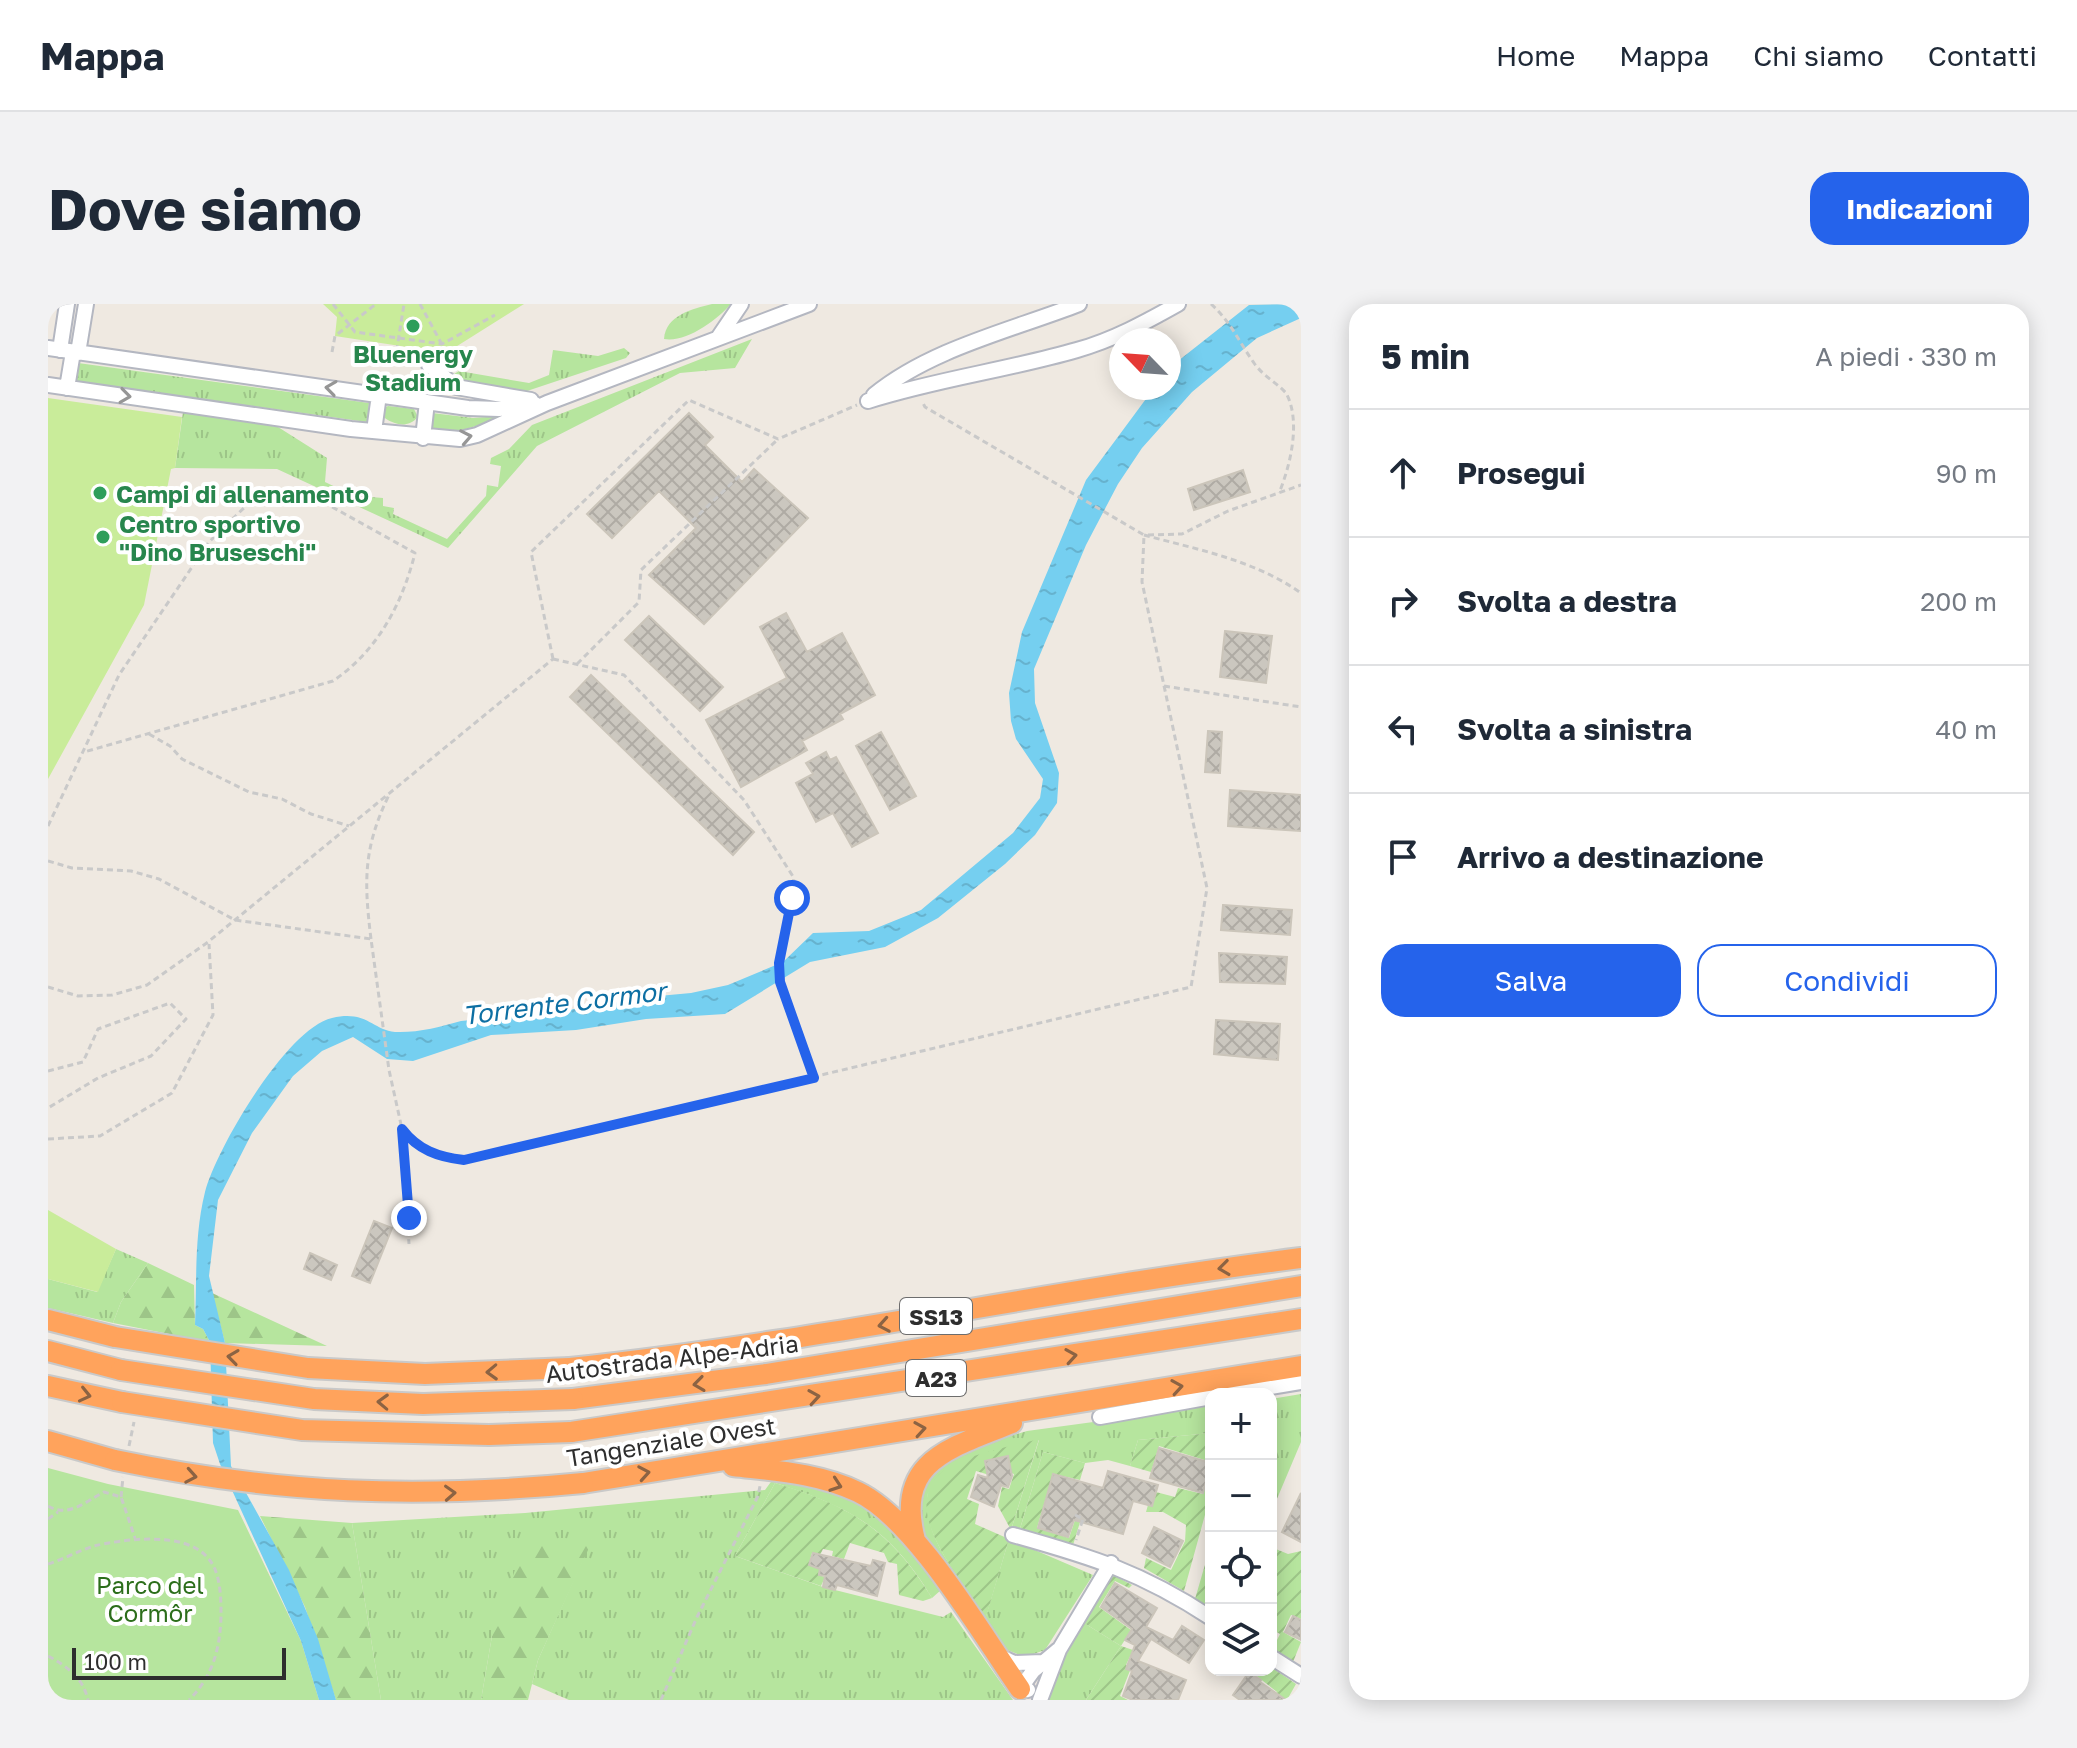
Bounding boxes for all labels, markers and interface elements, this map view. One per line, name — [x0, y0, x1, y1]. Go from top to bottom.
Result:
text: Mappa — [40, 33, 165, 78]
text: Home — [1496, 39, 1575, 72]
text: Mappa — [1619, 39, 1709, 72]
text: Chi siamo — [1753, 39, 1884, 72]
text: Contatti — [1928, 39, 2037, 72]
button: Indicazioni — [1810, 172, 2029, 245]
text: Dove siamo — [48, 175, 362, 242]
marker: Bluenergy Stadium — [404, 317, 422, 335]
north arrow — [1109, 328, 1181, 400]
text: 5 min — [1381, 336, 1470, 376]
place label: Bluenergy Stadium — [353, 339, 474, 396]
text: A piedi · 330 m — [1815, 341, 1997, 372]
one-way arrow — [324, 380, 338, 397]
one-way arrow — [118, 387, 132, 404]
one-way arrow — [459, 429, 473, 446]
icon: ahead — [1381, 451, 1425, 495]
text: Prosegui — [1457, 455, 1585, 491]
text: 90 m — [1936, 458, 1997, 489]
place label: Campi di allenamento — [116, 479, 369, 508]
marker: Campi di allenamento — [91, 484, 109, 502]
place label: Centro sportivo "Dino Bruseschi" — [119, 509, 316, 566]
marker: Centro sportivo "Dino Bruseschi" — [94, 528, 112, 546]
icon: right — [1381, 579, 1425, 623]
text: Svolta a destra — [1457, 583, 1677, 619]
text: 200 m — [1920, 586, 1997, 617]
icon: left — [1381, 707, 1425, 751]
text: Svolta a sinistra — [1457, 711, 1692, 747]
text: 40 m — [1936, 714, 1997, 745]
icon: arrive — [1381, 835, 1425, 879]
text: Arrivo a destinazione — [1457, 839, 1764, 875]
route start — [774, 880, 810, 916]
button: Salva — [1381, 944, 1681, 1017]
button: Condividi — [1697, 944, 1997, 1017]
water label: Torrente Cormor — [461, 975, 671, 1031]
route end — [391, 1200, 427, 1236]
one-way arrow — [1217, 1259, 1230, 1276]
road number: SS13 — [900, 1298, 972, 1334]
one-way arrow — [877, 1315, 891, 1332]
street label: Autostrada Alpe-Adria — [544, 1328, 800, 1388]
one-way arrow — [226, 1349, 240, 1366]
one-way arrow — [1064, 1349, 1078, 1366]
road number: A23 — [906, 1360, 966, 1396]
one-way arrow — [485, 1363, 498, 1381]
one-way arrow — [692, 1375, 706, 1392]
one-way arrow — [1170, 1379, 1184, 1396]
one-way arrow — [77, 1386, 91, 1403]
map controls — [1205, 1388, 1277, 1676]
button: + — [1205, 1388, 1277, 1460]
one-way arrow — [808, 1389, 821, 1406]
one-way arrow — [376, 1394, 389, 1411]
street label: Tangenziale Ovest — [565, 1410, 777, 1472]
one-way arrow — [914, 1421, 927, 1438]
button: − — [1205, 1460, 1277, 1532]
one-way arrow — [637, 1465, 651, 1482]
one-way arrow — [185, 1466, 198, 1483]
one-way arrow — [829, 1475, 843, 1491]
one-way arrow — [444, 1485, 457, 1502]
button: locate — [1205, 1532, 1277, 1604]
park label: Parco del Cormôr — [96, 1570, 204, 1627]
button: layers — [1205, 1604, 1277, 1676]
scale bar — [72, 1644, 286, 1680]
text: 100 m — [84, 1648, 147, 1675]

